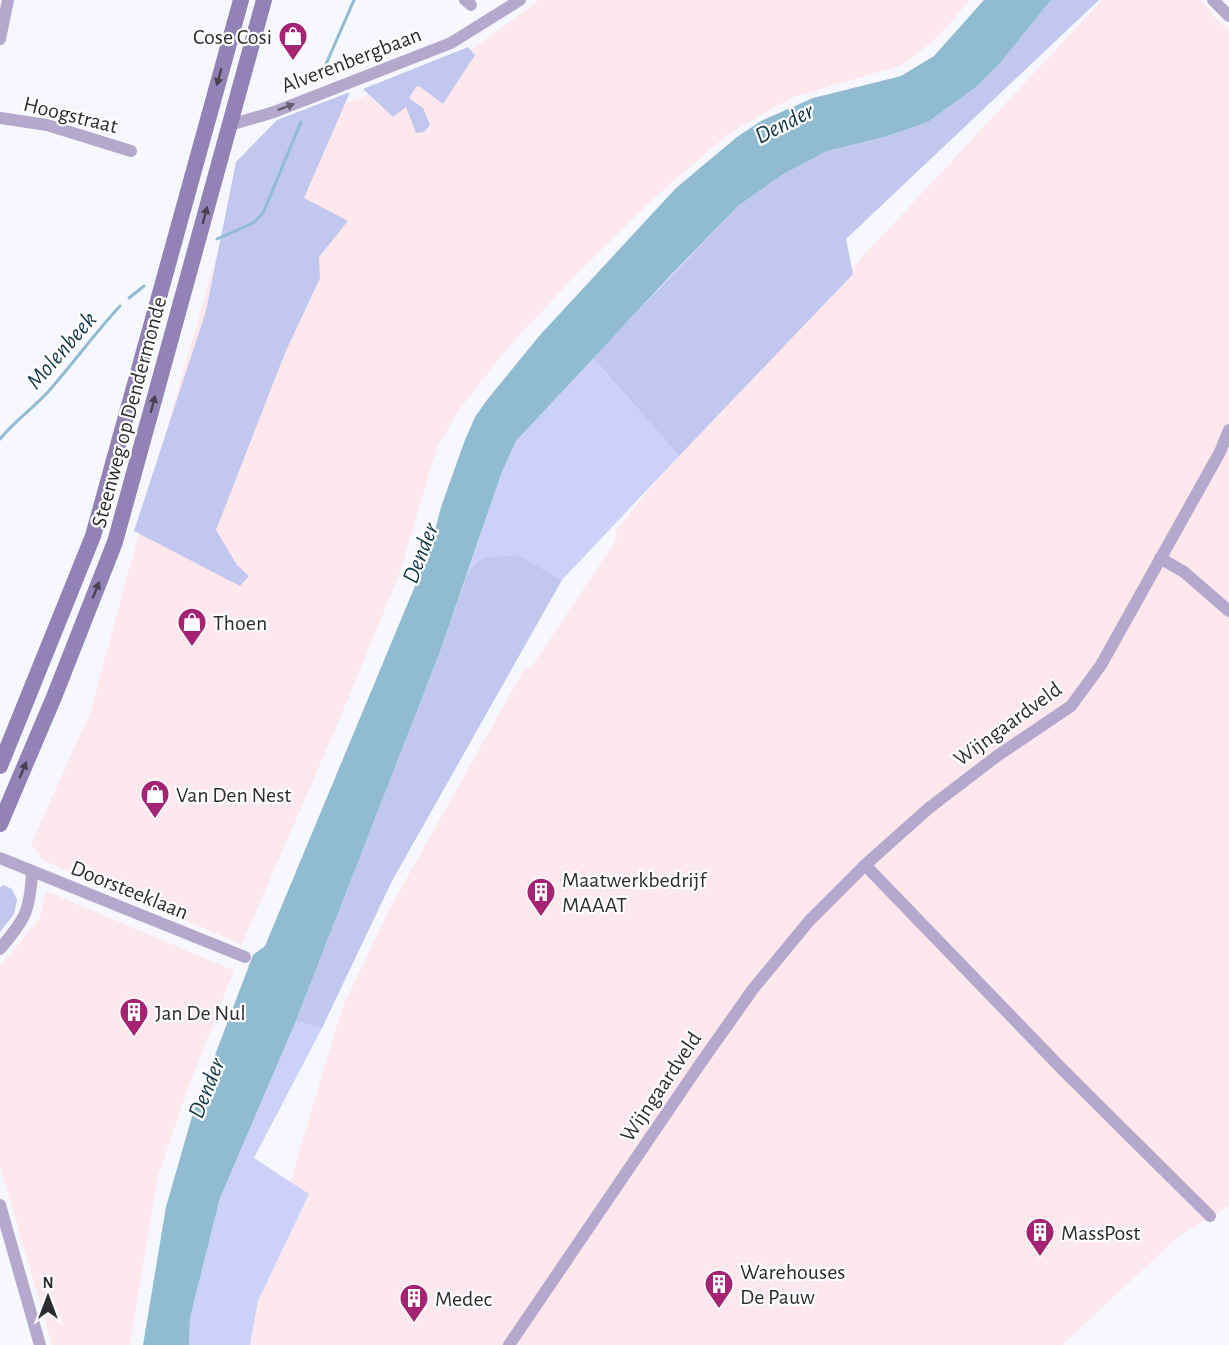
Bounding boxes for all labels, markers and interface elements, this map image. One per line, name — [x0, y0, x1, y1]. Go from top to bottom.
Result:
shop icon: Cose Cosi — [277, 20, 309, 62]
street label: Alverenbergbaan — [278, 23, 424, 97]
place label: Cose Cosi — [193, 26, 272, 48]
one-way arrow — [214, 68, 224, 86]
street label: Hoogstraat — [21, 93, 120, 137]
water label: Dender — [751, 98, 819, 149]
one-way arrow — [277, 102, 295, 111]
one-way arrow — [201, 206, 210, 224]
street label: Steenweg op Dendermonde — [88, 294, 170, 530]
water label: Molenbeek — [22, 308, 101, 394]
one-way arrow — [149, 394, 159, 413]
water label: Dender — [399, 519, 444, 587]
one-way arrow — [92, 581, 102, 599]
shop icon: Thoen — [176, 606, 208, 648]
place label: Thoen — [213, 612, 267, 634]
street label: Wijngaardveld — [950, 678, 1065, 770]
one-way arrow — [18, 762, 27, 779]
shop icon: Van Den Nest — [139, 778, 171, 820]
place label: Van Den Nest — [176, 784, 291, 806]
street label: Doorsteeklaan — [68, 856, 192, 923]
place label: Maatwerkbedrijf MAAAT — [562, 869, 707, 916]
building icon: Maatwerkbedrijf MAAAT — [525, 876, 557, 918]
building icon: Jan De Nul — [118, 996, 150, 1038]
place label: Jan De Nul — [155, 1002, 246, 1024]
street label: Wijngaardveld — [616, 1028, 705, 1145]
water label: Dender — [184, 1054, 230, 1122]
building icon: MassPost — [1024, 1216, 1056, 1258]
place label: MassPost — [1061, 1222, 1140, 1244]
place label: Warehouses De Pauw — [740, 1261, 846, 1308]
north arrow — [18, 1267, 78, 1327]
building icon: Warehouses De Pauw — [703, 1268, 735, 1310]
text: N — [42, 1275, 54, 1291]
building icon: Medec — [398, 1282, 430, 1324]
place label: Medec — [435, 1288, 493, 1310]

